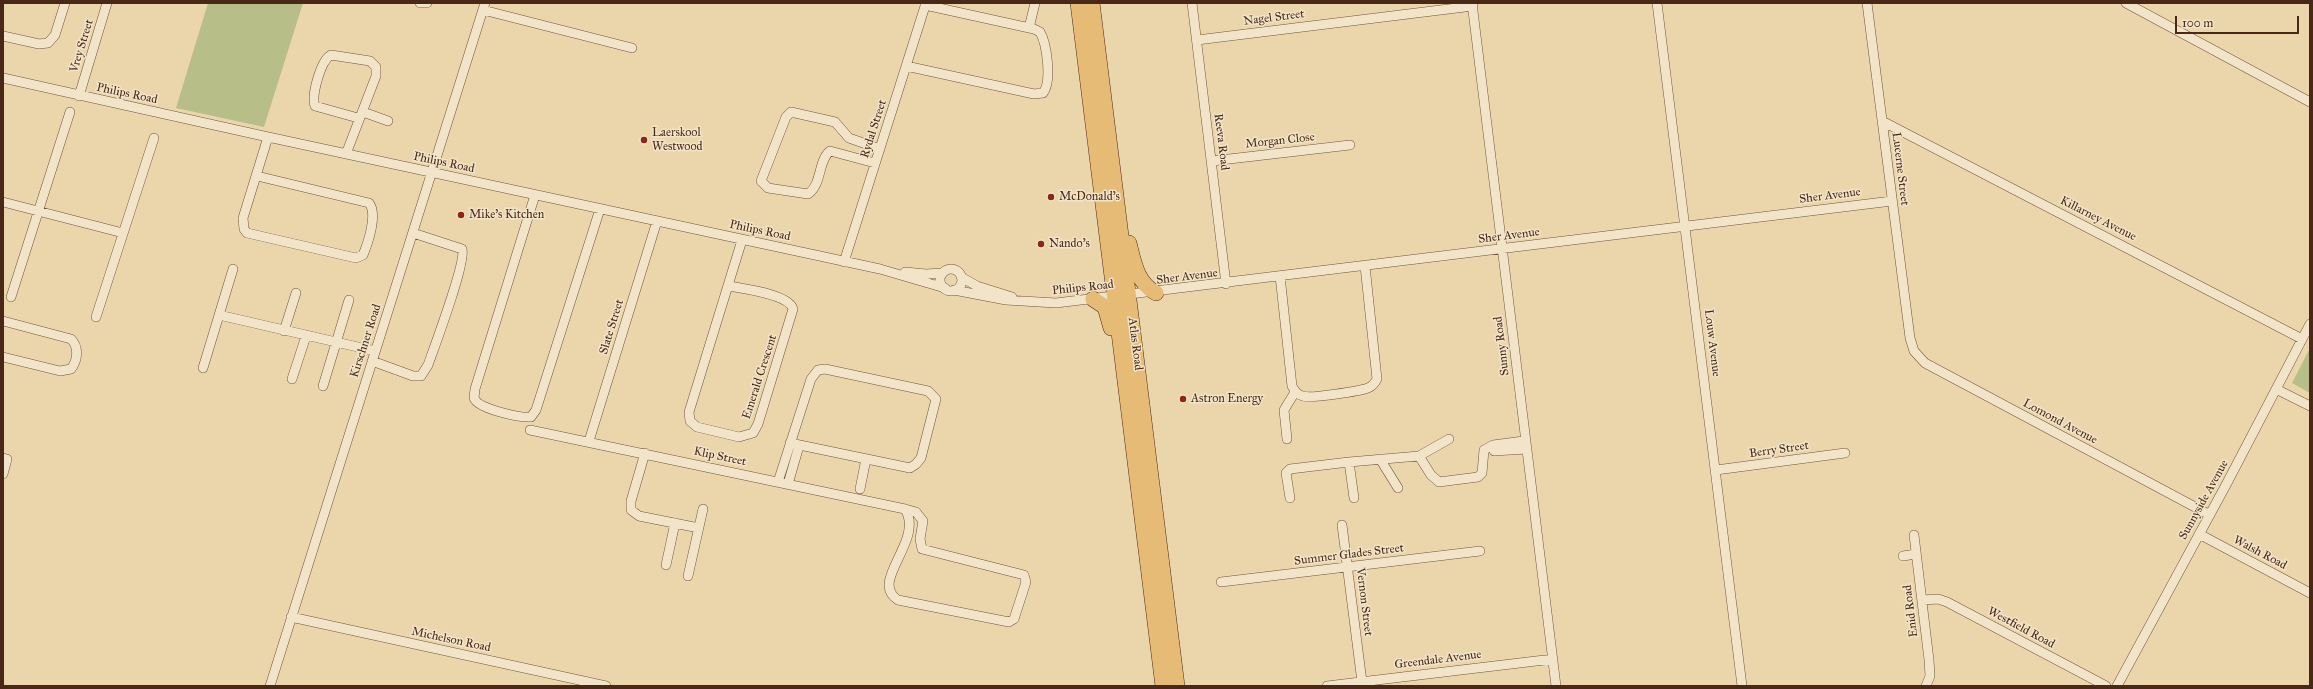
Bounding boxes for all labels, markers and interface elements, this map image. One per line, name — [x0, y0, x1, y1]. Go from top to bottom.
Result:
street label: Nagel Street — [1243, 7, 1305, 29]
scale bar — [2177, 8, 2301, 34]
text: 100 m — [2182, 16, 2213, 30]
street label: Vrey Street — [67, 18, 97, 74]
street label: Philips Road — [95, 81, 159, 107]
street label: Rydal Street — [858, 98, 890, 160]
street label: Reeva Road — [1210, 113, 1232, 171]
place label: Laerskool Westwood — [652, 126, 703, 154]
street label: Morgan Close — [1245, 130, 1315, 152]
street label: Lucerne Street — [1888, 132, 1912, 206]
marker: Laerskool Westwood — [639, 135, 649, 145]
street label: Philips Road — [412, 150, 476, 176]
street label: Sher Avenue — [1799, 185, 1861, 207]
place label: McDonald's — [1059, 190, 1120, 204]
marker: McDonald's — [1046, 192, 1056, 202]
street label: Killarney Avenue — [2058, 194, 2138, 244]
place label: Mike's Kitchen — [469, 208, 544, 222]
marker: Mike's Kitchen — [456, 210, 466, 220]
street label: Philips Road — [728, 218, 792, 244]
street label: Sher Avenue — [1478, 225, 1540, 247]
place label: Nando's — [1049, 237, 1090, 251]
marker: Nando's — [1036, 239, 1046, 249]
street label: Sher Avenue — [1156, 266, 1218, 288]
street label: Philips Road — [1051, 278, 1115, 298]
street label: Slate Street — [597, 298, 627, 356]
street label: Kirschner Road — [347, 302, 385, 380]
street label: Louw Avenue — [1701, 308, 1723, 378]
street label: Sunny Road — [1491, 315, 1513, 377]
street label: Atlas Road — [1125, 317, 1145, 371]
street label: Emerald Crescent — [740, 333, 780, 421]
place label: Astron Energy — [1191, 392, 1263, 406]
marker: Astron Energy — [1178, 394, 1188, 404]
street label: Lomond Avenue — [2020, 396, 2100, 448]
street label: Berry Street — [1748, 439, 1810, 461]
street label: Klip Street — [692, 444, 748, 470]
street label: Sunnyside Avenue — [2176, 458, 2232, 542]
street label: Walsh Road — [2231, 533, 2289, 573]
street label: Summer Glades Street — [1293, 541, 1405, 569]
street label: Vernon Street — [1353, 567, 1375, 637]
street label: Enid Road — [1901, 584, 1921, 638]
street label: Westfield Road — [1985, 604, 2057, 652]
street label: Michelson Road — [410, 625, 492, 655]
street label: Greendale Avenue — [1394, 648, 1482, 672]

